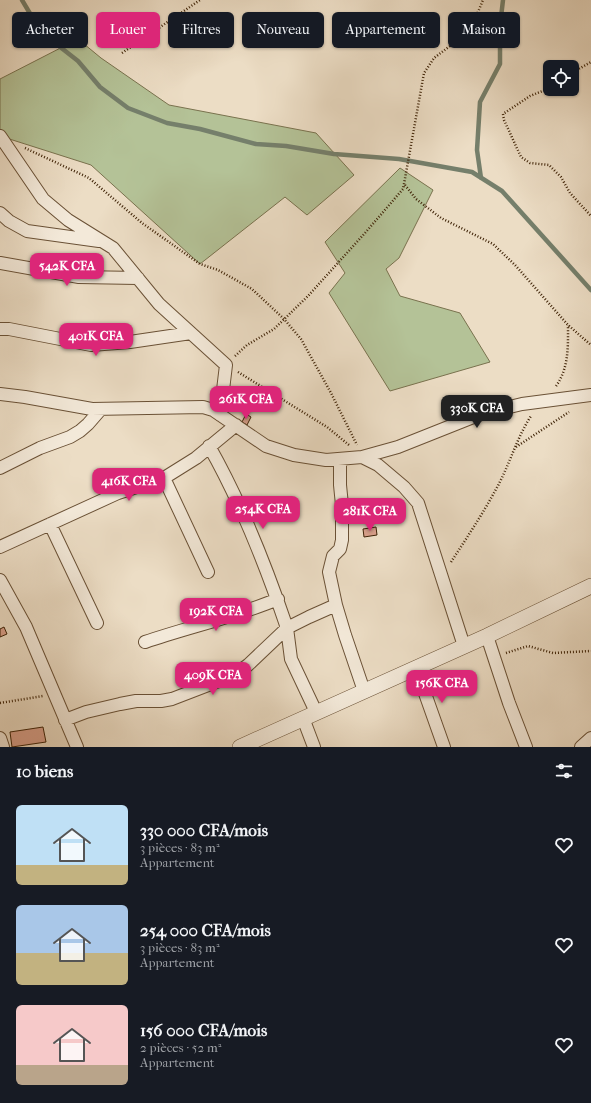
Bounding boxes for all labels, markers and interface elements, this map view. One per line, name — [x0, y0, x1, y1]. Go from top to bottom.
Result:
chip: Acheter — [12, 12, 88, 48]
chip: Louer — [96, 12, 160, 48]
chip: Filtres — [168, 12, 234, 48]
chip: Nouveau — [242, 12, 324, 48]
chip: Appartement — [332, 12, 440, 48]
chip: Maison — [448, 12, 520, 48]
map controls — [543, 60, 579, 96]
button: locate — [543, 60, 579, 96]
pin: 542K CFA — [26, 253, 108, 287]
text: 542K CFA — [39, 258, 95, 273]
pin: 401K CFA — [55, 323, 137, 357]
text: 401K CFA — [68, 328, 124, 343]
pin: 261K CFA — [205, 386, 287, 420]
text: 261K CFA — [219, 391, 273, 406]
pin: 330K CFA — [436, 395, 518, 429]
text: 330K CFA — [450, 400, 504, 415]
pin: 416K CFA — [88, 468, 170, 502]
text: 416K CFA — [101, 473, 157, 488]
pin: 254K CFA — [222, 496, 304, 530]
pin: 281K CFA — [329, 498, 411, 532]
text: 254K CFA — [235, 501, 291, 516]
text: 281K CFA — [343, 503, 397, 518]
pin: 192K CFA — [175, 598, 257, 632]
text: 192K CFA — [189, 603, 243, 618]
pin: 409K CFA — [172, 662, 254, 696]
text: 409K CFA — [184, 667, 242, 682]
pin: 156K CFA — [401, 670, 483, 704]
text: 156K CFA — [415, 675, 469, 690]
icon: filters — [553, 760, 575, 782]
text: 10 biens — [16, 761, 73, 781]
text: 330 000 CFA/mois — [140, 820, 268, 840]
icon: home — [48, 821, 96, 869]
icon: heart — [553, 834, 575, 856]
text: 3 pièces · 83 m² — [140, 840, 220, 855]
text: Appartement — [140, 855, 215, 870]
text: 254 000 CFA/mois — [140, 920, 271, 940]
icon: home — [48, 921, 96, 969]
icon: heart — [553, 934, 575, 956]
text: 3 pièces · 83 m² — [140, 940, 220, 955]
text: Appartement — [140, 955, 215, 970]
text: 156 000 CFA/mois — [140, 1020, 267, 1040]
icon: home — [48, 1021, 96, 1069]
icon: heart — [553, 1034, 575, 1056]
text: 2 pièces · 52 m² — [140, 1040, 221, 1055]
text: Appartement — [140, 1055, 215, 1070]

